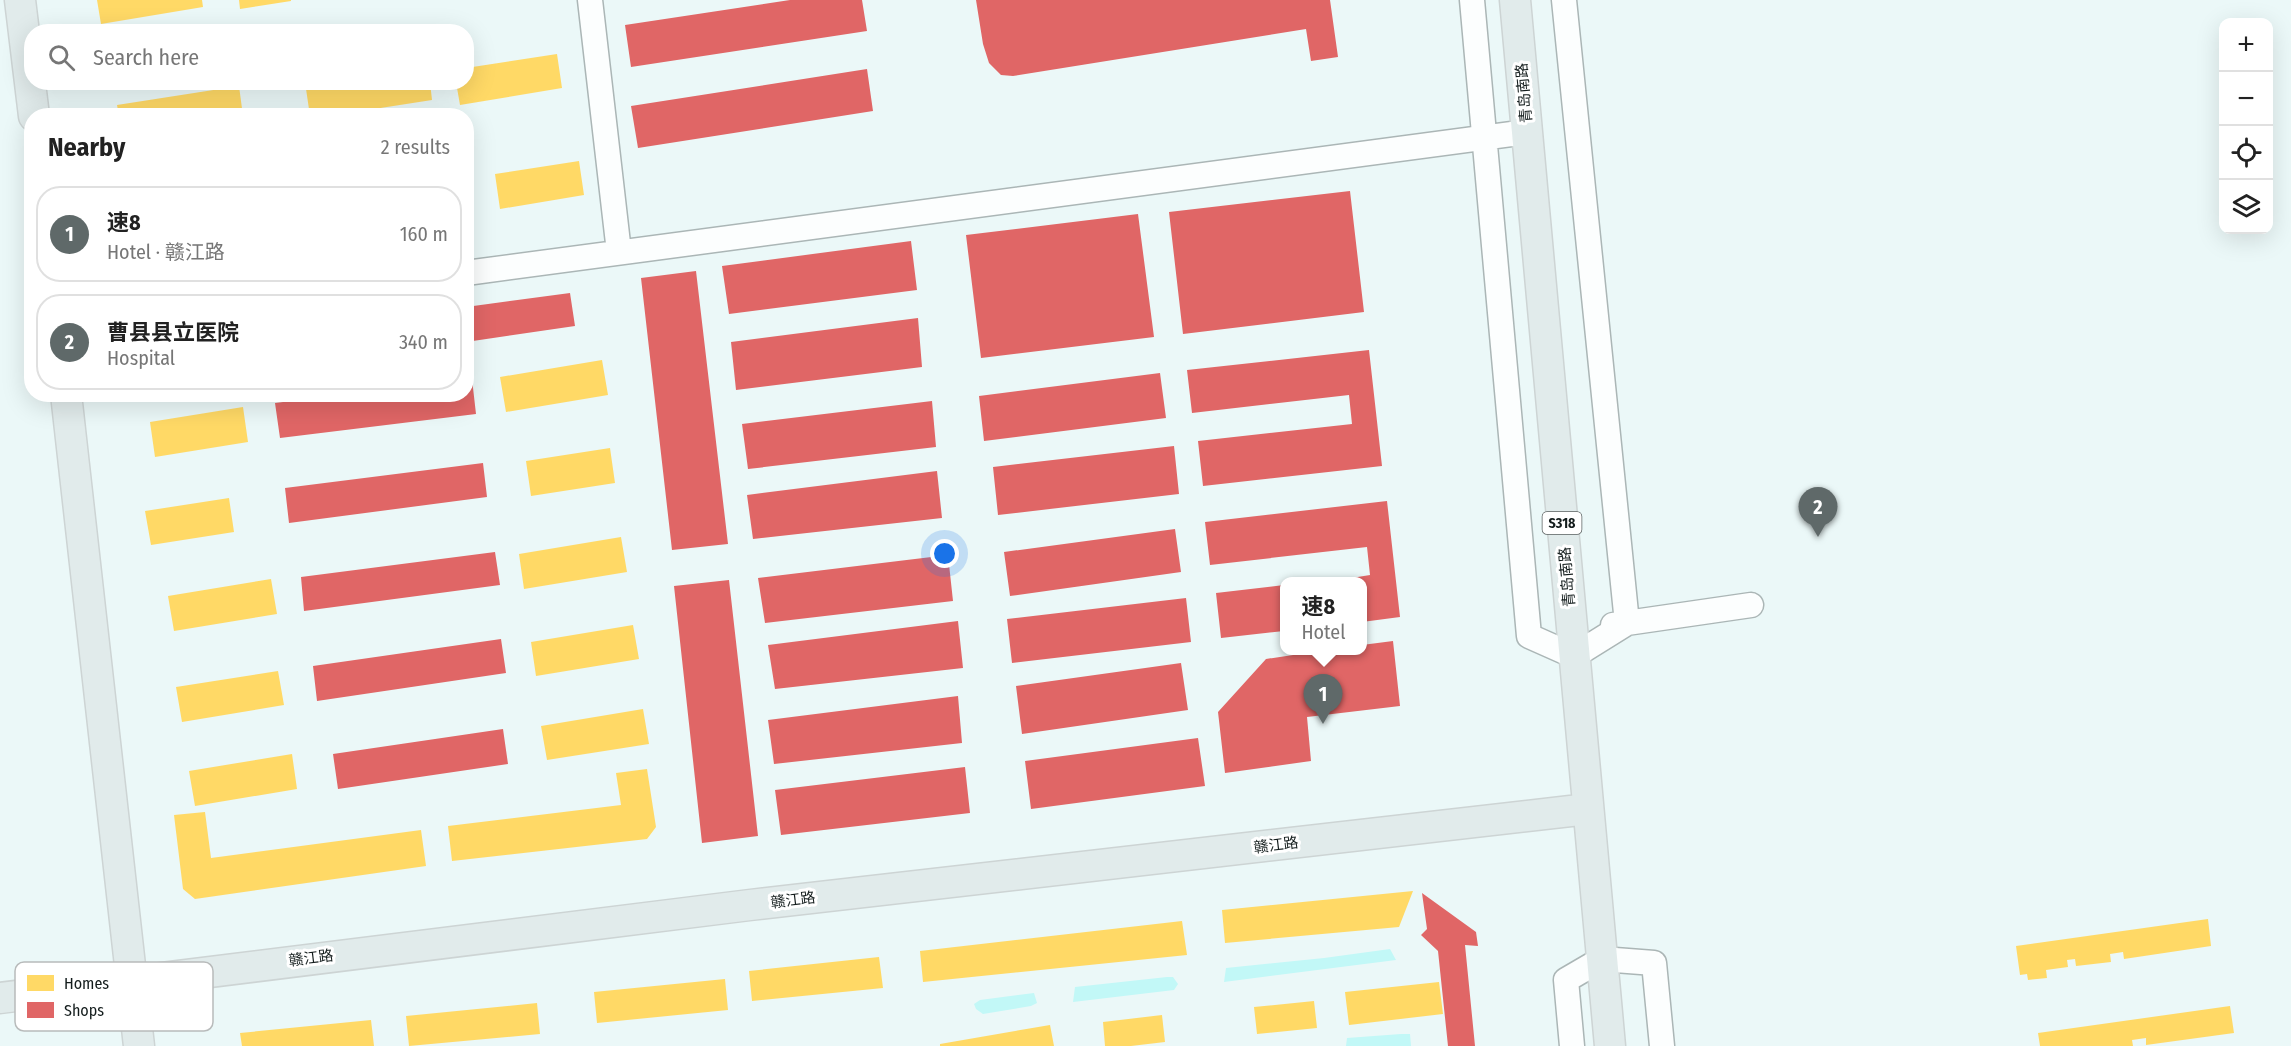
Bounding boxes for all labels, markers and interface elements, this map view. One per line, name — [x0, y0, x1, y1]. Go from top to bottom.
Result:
map controls — [2219, 18, 2273, 234]
button: + — [2219, 18, 2273, 72]
search box — [24, 24, 474, 90]
icon: search — [45, 41, 78, 74]
text: Search here — [93, 44, 199, 71]
street label: 青岛南路 — [1512, 62, 1536, 124]
button: − — [2219, 72, 2273, 126]
button: locate — [2219, 126, 2273, 180]
text: Nearby — [48, 132, 125, 163]
text: 2 results — [381, 135, 450, 159]
button: layers — [2219, 180, 2273, 234]
text: 速8 — [107, 209, 141, 236]
text: 1 — [65, 222, 74, 246]
text: 160 m — [400, 222, 448, 246]
text: Hotel · 赣江路 — [107, 240, 225, 264]
text: 曹县县立医院 — [107, 319, 239, 346]
text: 2 — [65, 330, 74, 354]
text: 340 m — [399, 330, 448, 354]
text: Hospital — [107, 346, 175, 370]
pin: 2 — [1798, 488, 1838, 537]
road number: S318 — [1542, 512, 1582, 534]
your location — [930, 539, 959, 568]
street label: 青岛南路 — [1555, 546, 1579, 608]
popup — [1280, 577, 1367, 655]
text: 速8 — [1301, 593, 1335, 620]
text: Hotel — [1301, 620, 1346, 644]
pin: 1 — [1304, 674, 1342, 724]
street label: 赣江路 — [1253, 833, 1299, 857]
street label: 赣江路 — [770, 888, 816, 912]
street label: 赣江路 — [288, 946, 334, 970]
legend — [15, 962, 213, 1031]
text: Homes — [64, 974, 109, 993]
text: Shops — [64, 1001, 104, 1020]

